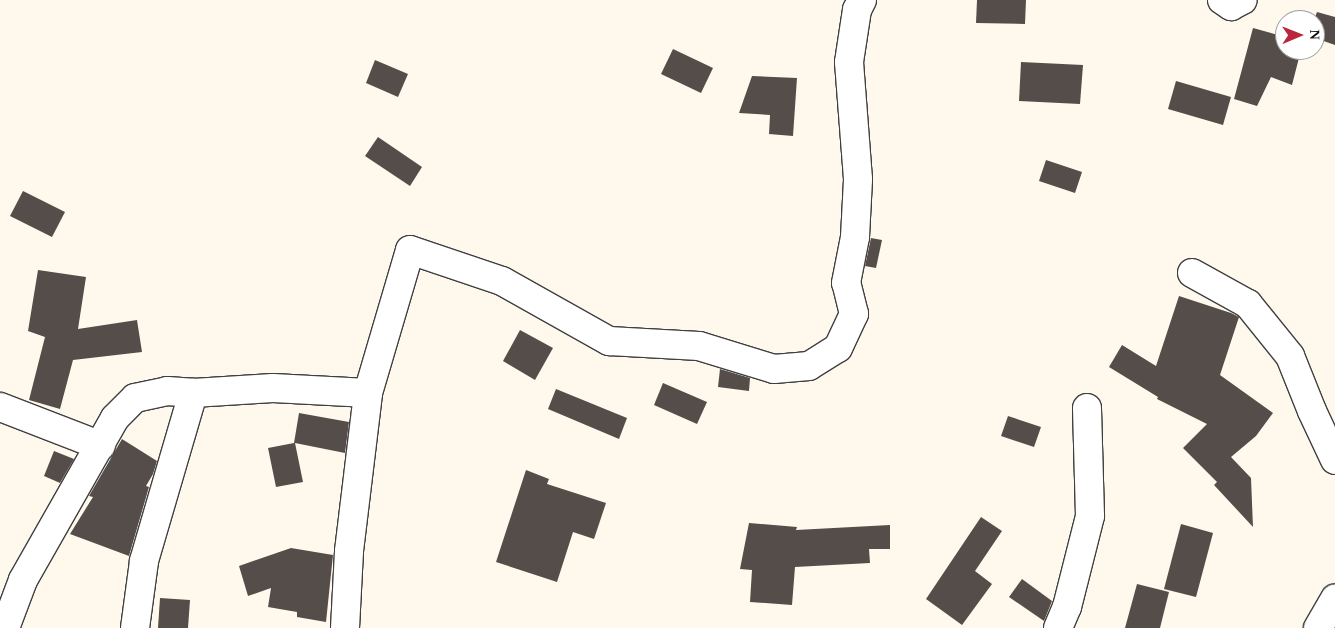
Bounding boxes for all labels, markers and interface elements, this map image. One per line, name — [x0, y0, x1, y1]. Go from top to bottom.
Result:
north arrow — [1275, 10, 1325, 60]
text: N — [1307, 30, 1322, 40]

